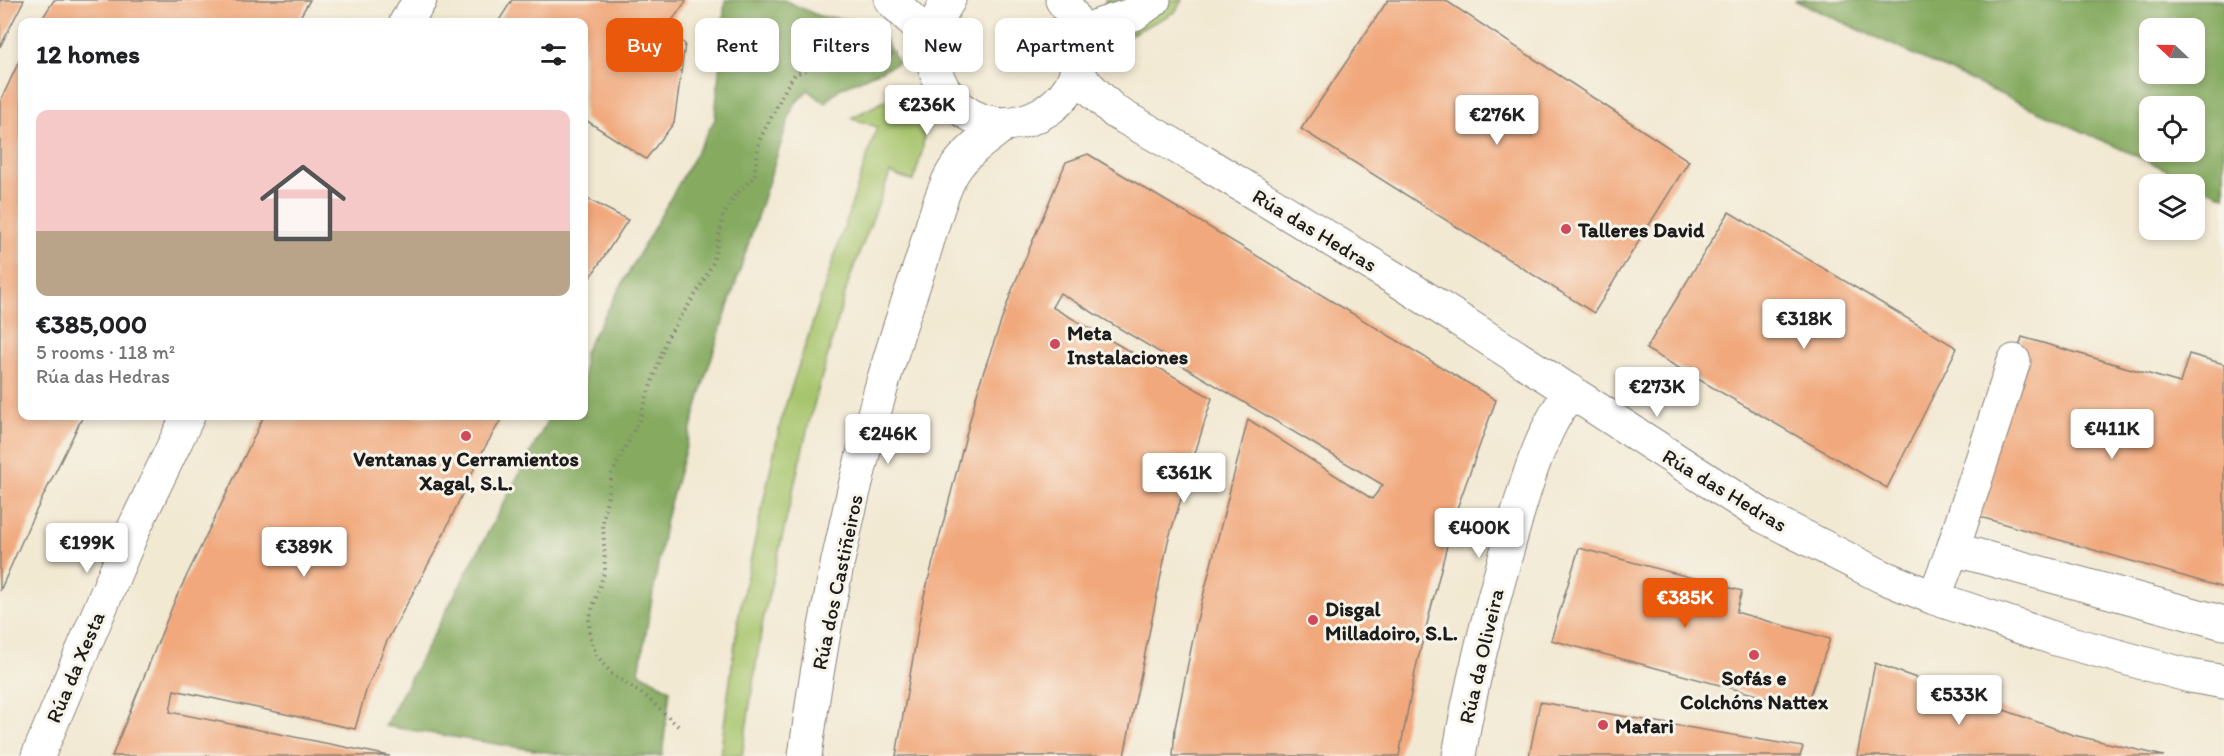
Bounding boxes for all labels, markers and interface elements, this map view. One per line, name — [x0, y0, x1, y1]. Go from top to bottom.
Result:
chip: Buy — [606, 18, 683, 72]
chip: Rent — [695, 18, 779, 72]
chip: Filters — [791, 18, 891, 72]
chip: New — [903, 18, 983, 72]
chip: Apartment — [995, 18, 1135, 72]
north arrow — [2139, 18, 2205, 84]
map controls — [2139, 18, 2205, 240]
text: 12 homes — [36, 38, 140, 70]
icon: filters — [537, 38, 570, 71]
pin: €236K — [885, 85, 969, 136]
text: €236K — [899, 92, 955, 116]
pin: €276K — [1455, 95, 1539, 146]
button: locate — [2139, 96, 2205, 162]
text: €276K — [1469, 102, 1525, 126]
icon: home — [249, 149, 357, 257]
button: layers — [2139, 174, 2205, 240]
street label: Rúa das Hedras — [1248, 183, 1382, 277]
place label: Talleres David — [1577, 217, 1705, 242]
marker: Talleres David — [1559, 222, 1573, 236]
pin: €318K — [1762, 299, 1846, 350]
text: €318K — [1776, 306, 1832, 330]
text: €385,000 — [36, 308, 147, 340]
place label: Meta Instalaciones — [1067, 320, 1188, 369]
marker: Meta Instalaciones — [1048, 337, 1062, 351]
text: 5 rooms · 118 m² — [36, 340, 175, 364]
text: Rúa das Hedras — [36, 364, 170, 388]
pin: €273K — [1615, 367, 1699, 418]
text: €273K — [1629, 374, 1685, 398]
pin: €411K — [2070, 409, 2154, 460]
pin: €246K — [846, 414, 930, 465]
text: €411K — [2085, 416, 2139, 440]
text: €246K — [859, 421, 917, 445]
marker: Ventanas y Cerramientos Xagal, S.L. — [459, 429, 473, 443]
street label: Rúa das Hedras — [1658, 443, 1792, 537]
place label: Ventanas y Cerramientos Xagal, S.L. — [353, 446, 579, 496]
pin: €361K — [1142, 453, 1226, 504]
text: €361K — [1157, 460, 1211, 484]
street label: Rúa dos Castiñeiros — [806, 492, 868, 672]
pin: €400K — [1437, 508, 1521, 559]
text: €400K — [1449, 515, 1509, 539]
pin: €199K — [45, 523, 129, 574]
pin: €389K — [262, 527, 346, 578]
text: €199K — [60, 530, 114, 554]
text: €389K — [276, 534, 332, 558]
pin: €385K — [1643, 578, 1727, 629]
text: €385K — [1657, 585, 1713, 609]
street label: Rúa da Oliveira — [1453, 586, 1509, 726]
place label: Disgal Milladoiro, S.L. — [1325, 596, 1458, 645]
street label: Rúa da Xesta — [40, 608, 110, 726]
marker: Disgal Milladoiro, S.L. — [1306, 613, 1320, 627]
marker: Sofás e Colchóns Nattex — [1747, 648, 1761, 662]
place label: Sofás e Colchóns Nattex — [1680, 665, 1829, 714]
pin: €533K — [1917, 675, 2001, 726]
text: €533K — [1931, 682, 1987, 706]
place label: Mafari — [1615, 713, 1674, 738]
marker: Mafari — [1596, 718, 1610, 732]

